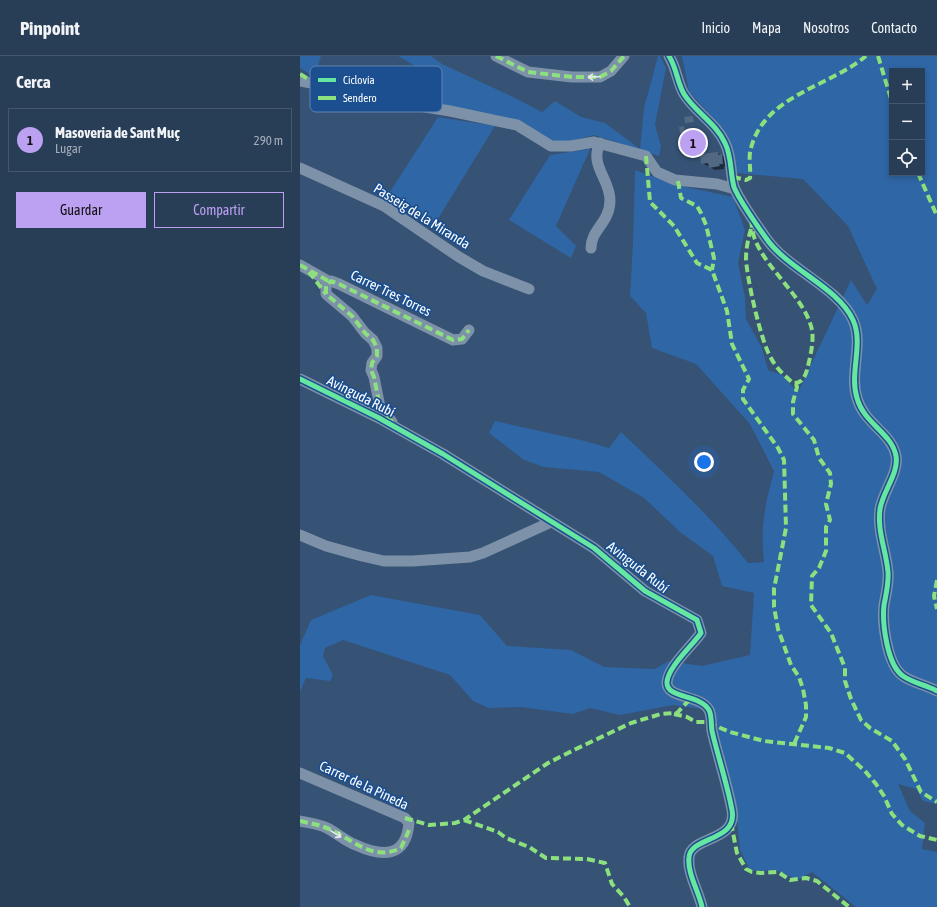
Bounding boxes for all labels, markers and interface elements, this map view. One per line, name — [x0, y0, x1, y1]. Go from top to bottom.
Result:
text: Pinpoint — [20, 17, 80, 39]
text: Inicio — [701, 20, 730, 36]
text: Mapa — [752, 20, 781, 36]
text: Nosotros — [803, 20, 849, 36]
text: Contacto — [871, 20, 917, 36]
legend — [310, 66, 442, 112]
map controls — [889, 68, 925, 176]
button: + — [889, 68, 925, 104]
text: Cerca — [16, 72, 51, 92]
one-way arrow — [588, 73, 601, 81]
text: Ciclovía — [343, 74, 375, 86]
text: Sendero — [343, 92, 377, 104]
button: − — [889, 104, 925, 140]
text: Masoveria de Sant Muç — [55, 124, 180, 141]
pin: 1 — [680, 128, 706, 158]
text: 1 — [27, 133, 33, 148]
text: 290 m — [254, 133, 283, 148]
button: locate — [889, 140, 925, 176]
text: Lugar — [55, 141, 82, 156]
street label: Passeig de la Miranda — [371, 180, 473, 252]
button: Guardar — [16, 192, 146, 228]
button: Compartir — [154, 192, 284, 228]
street label: Carrer Tres Torres — [348, 267, 434, 319]
street label: Avinguda Rubí — [324, 372, 398, 420]
your location — [694, 452, 714, 472]
street label: Avinguda Rubí — [604, 538, 672, 596]
street label: Carrer de la Pineda — [317, 757, 411, 813]
one-way arrow — [330, 830, 342, 838]

